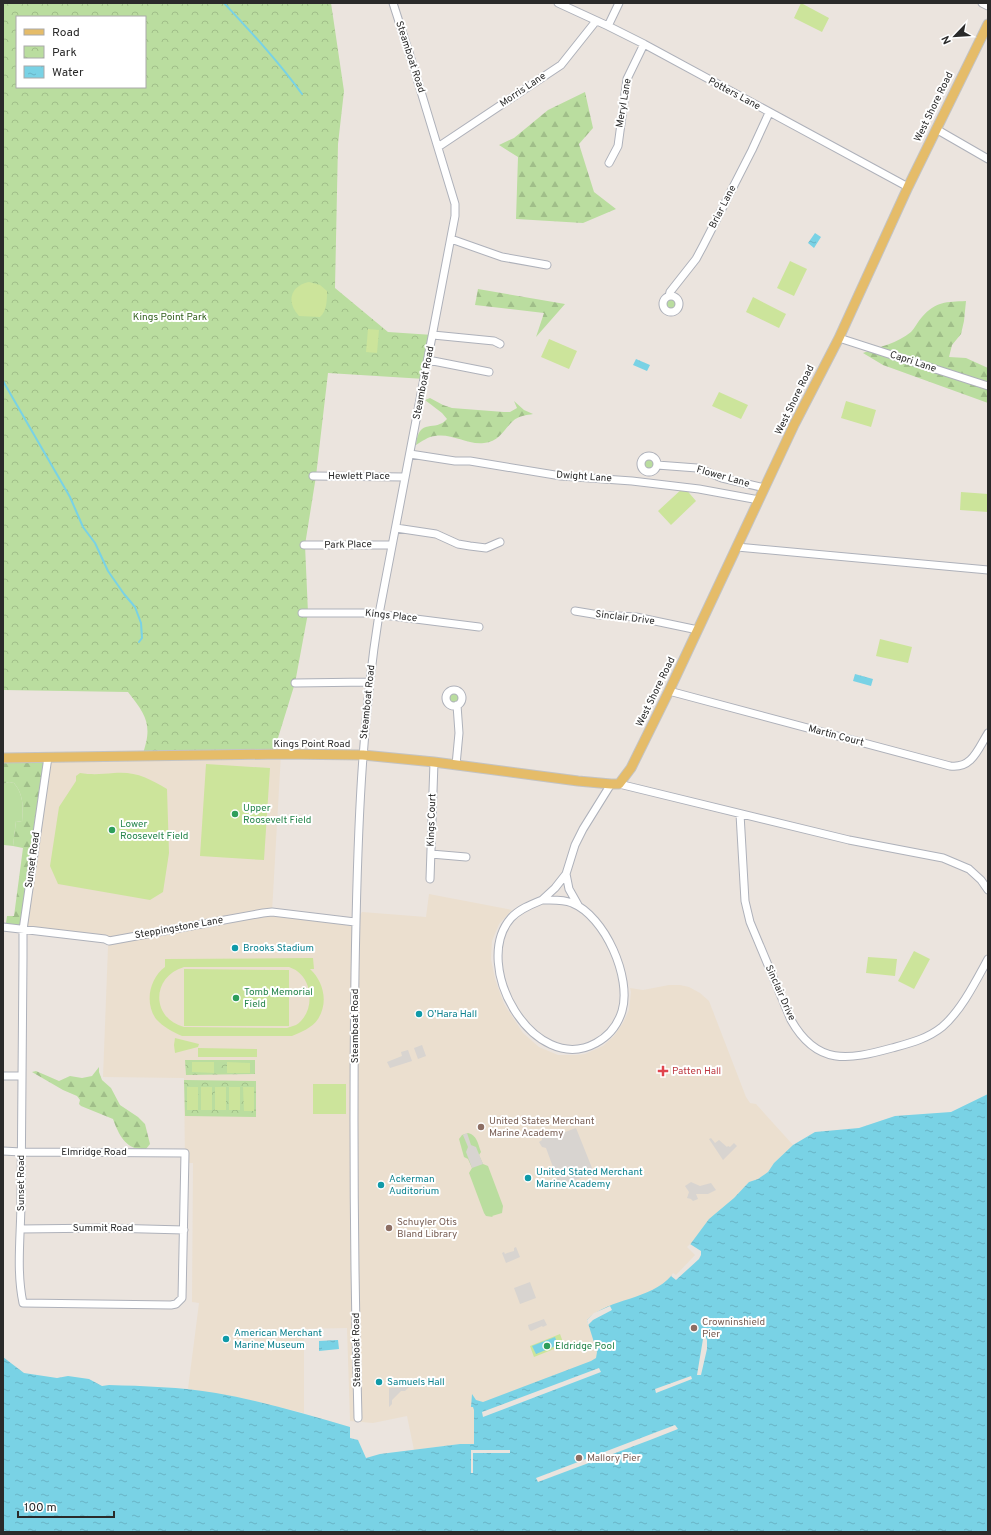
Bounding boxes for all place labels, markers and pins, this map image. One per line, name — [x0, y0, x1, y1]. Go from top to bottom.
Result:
place label: Upper Roosevelt Field — [243, 802, 311, 827]
marker: Upper Roosevelt Field — [230, 809, 240, 819]
place label: Lower Roosevelt Field — [120, 818, 188, 843]
marker: Lower Roosevelt Field — [107, 825, 117, 835]
place label: Brooks Stadium — [243, 942, 314, 955]
marker: Brooks Stadium — [230, 943, 240, 953]
place label: Tomb Memorial Field — [244, 986, 313, 1011]
marker: Tomb Memorial Field — [231, 993, 241, 1003]
place label: O'Hara Hall — [427, 1008, 477, 1021]
marker: O'Hara Hall — [414, 1009, 424, 1019]
marker: Patten Hall — [657, 1065, 669, 1077]
place label: Patten Hall — [672, 1065, 721, 1078]
place label: United States Merchant Marine Academy — [489, 1115, 595, 1140]
marker: United States Merchant Marine Academy — [476, 1122, 486, 1132]
place label: United Stated Merchant Marine Academy — [536, 1166, 643, 1191]
place label: Ackerman Auditorium — [389, 1173, 439, 1198]
marker: United Stated Merchant Marine Academy — [523, 1173, 533, 1183]
marker: Ackerman Auditorium — [376, 1180, 386, 1190]
place label: Schuyler Otis Bland Library — [397, 1216, 457, 1241]
marker: Schuyler Otis Bland Library — [384, 1223, 394, 1233]
place label: Crowninshield Pier — [702, 1316, 765, 1341]
marker: Crowninshield Pier — [689, 1323, 699, 1333]
place label: American Merchant Marine Museum — [234, 1327, 322, 1352]
marker: American Merchant Marine Museum — [221, 1334, 231, 1344]
place label: Eldridge Pool — [555, 1340, 615, 1353]
marker: Eldridge Pool — [542, 1341, 552, 1351]
place label: Samuels Hall — [387, 1376, 445, 1389]
marker: Samuels Hall — [374, 1377, 384, 1387]
place label: Mallory Pier — [587, 1452, 641, 1465]
marker: Mallory Pier — [574, 1453, 584, 1463]

